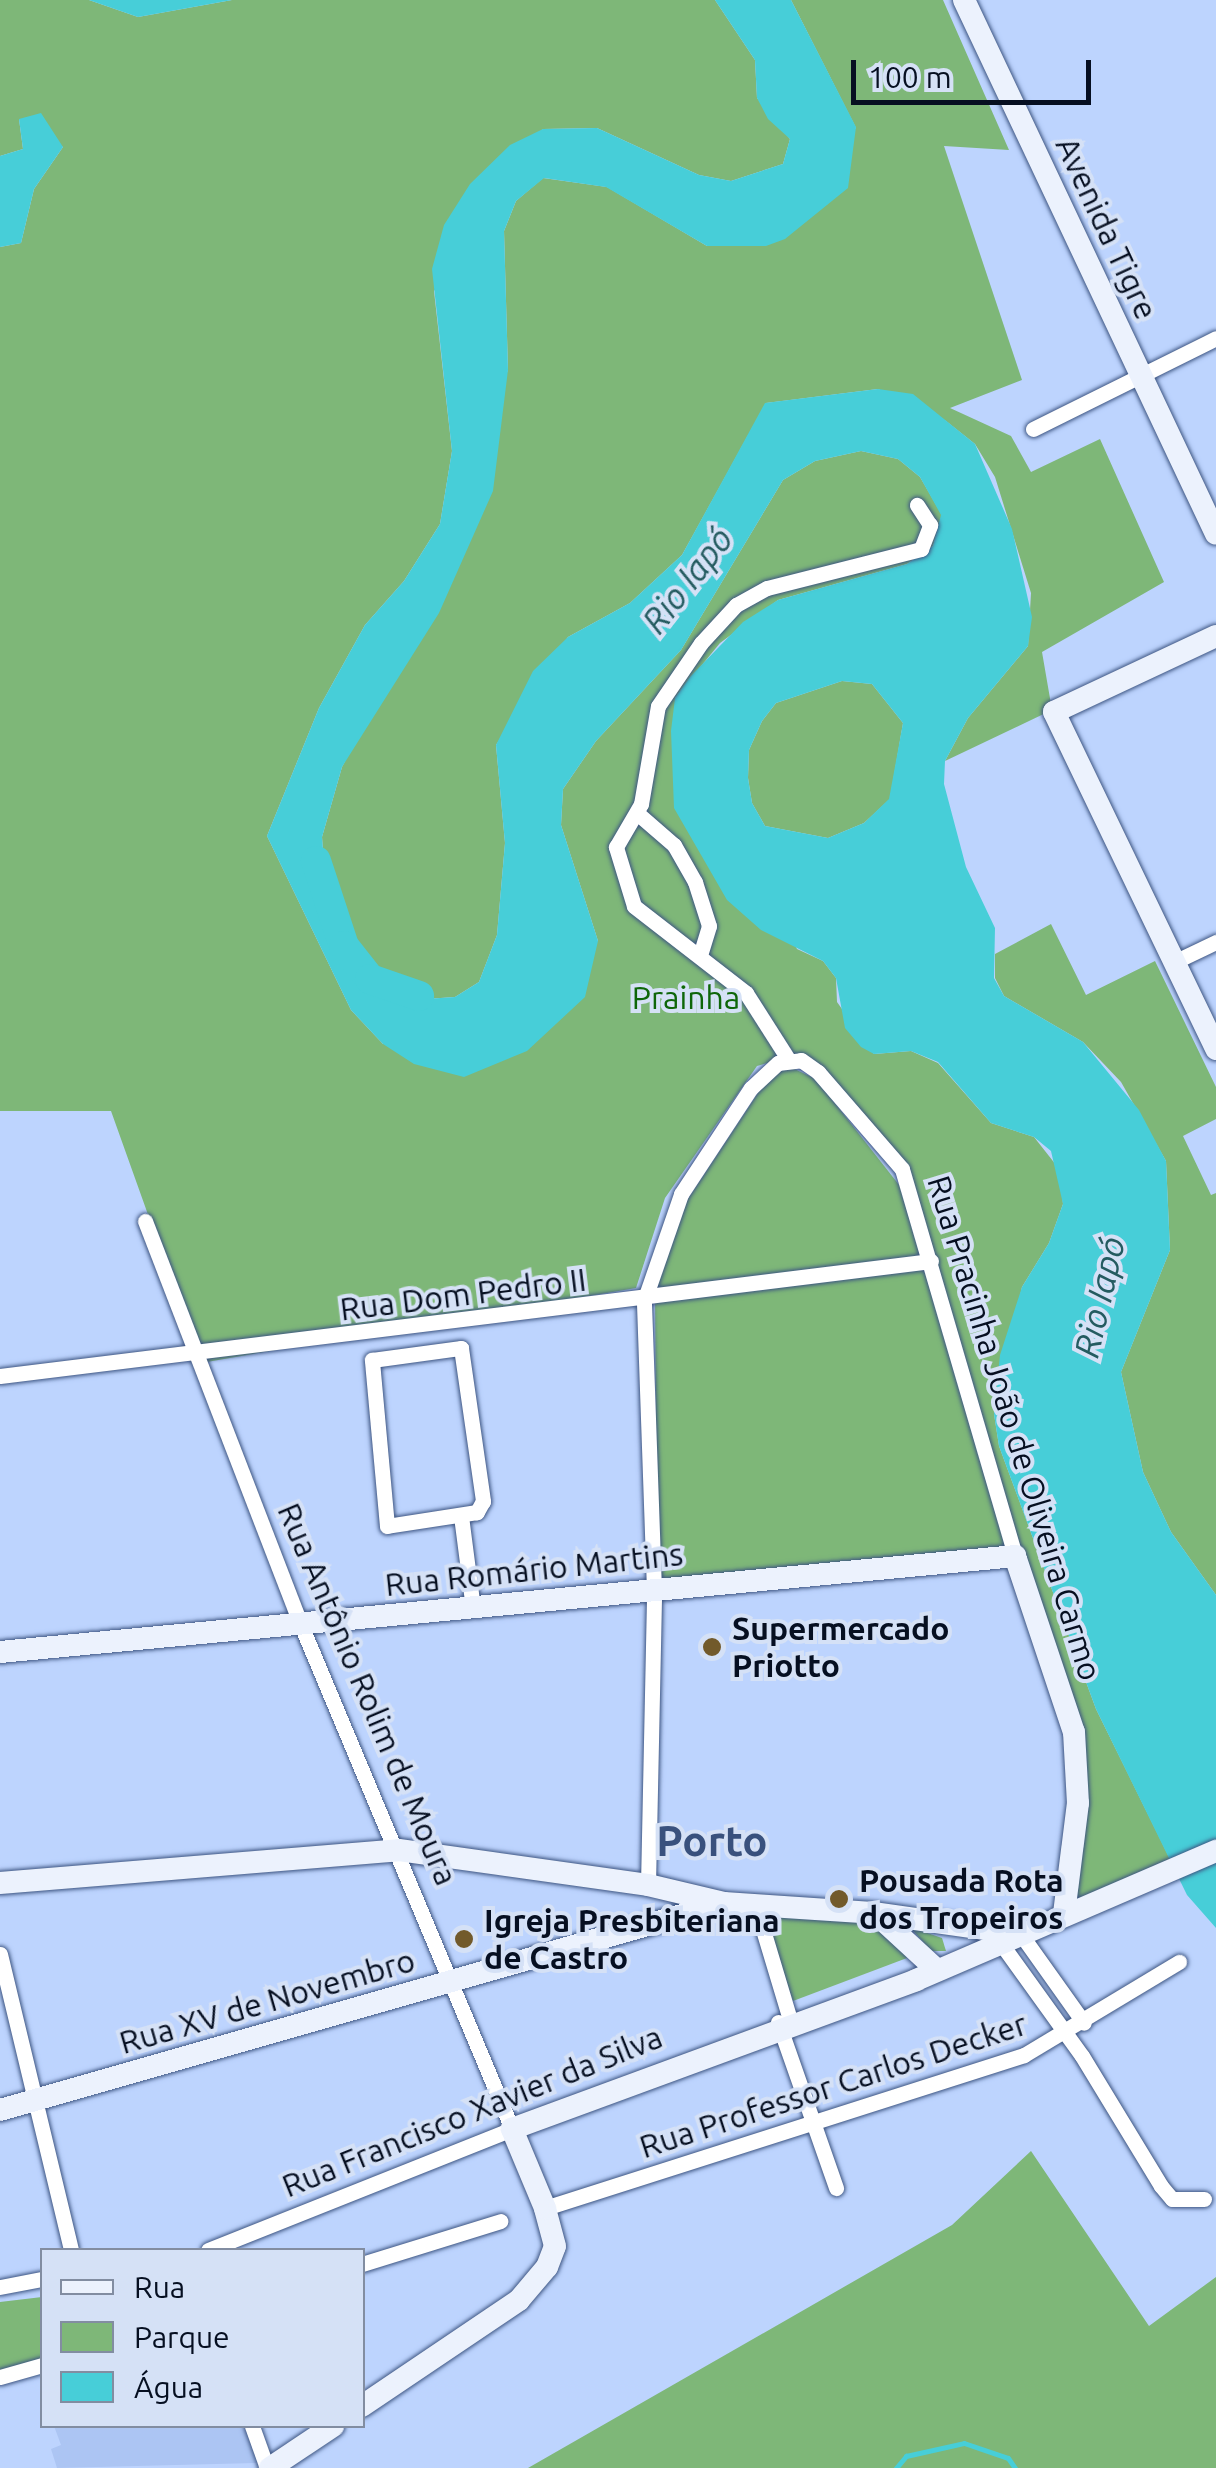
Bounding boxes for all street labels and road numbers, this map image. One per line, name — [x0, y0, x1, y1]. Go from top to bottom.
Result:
street label: Avenida Tigre — [1048, 131, 1166, 325]
street label: Rua Pracinha João de Oliveira Carmo — [920, 1171, 1110, 1685]
street label: Rua Dom Pedro II — [338, 1260, 588, 1328]
street label: Rua Antônio Rolim de Moura — [270, 1497, 466, 1891]
street label: Rua Romário Martins — [383, 1534, 685, 1604]
street label: Rua XV de Novembro — [115, 1940, 419, 2062]
street label: Rua Professor Carlos Decker — [635, 2004, 1031, 2166]
street label: Rua Francisco Xavier da Silva — [276, 2017, 668, 2205]

